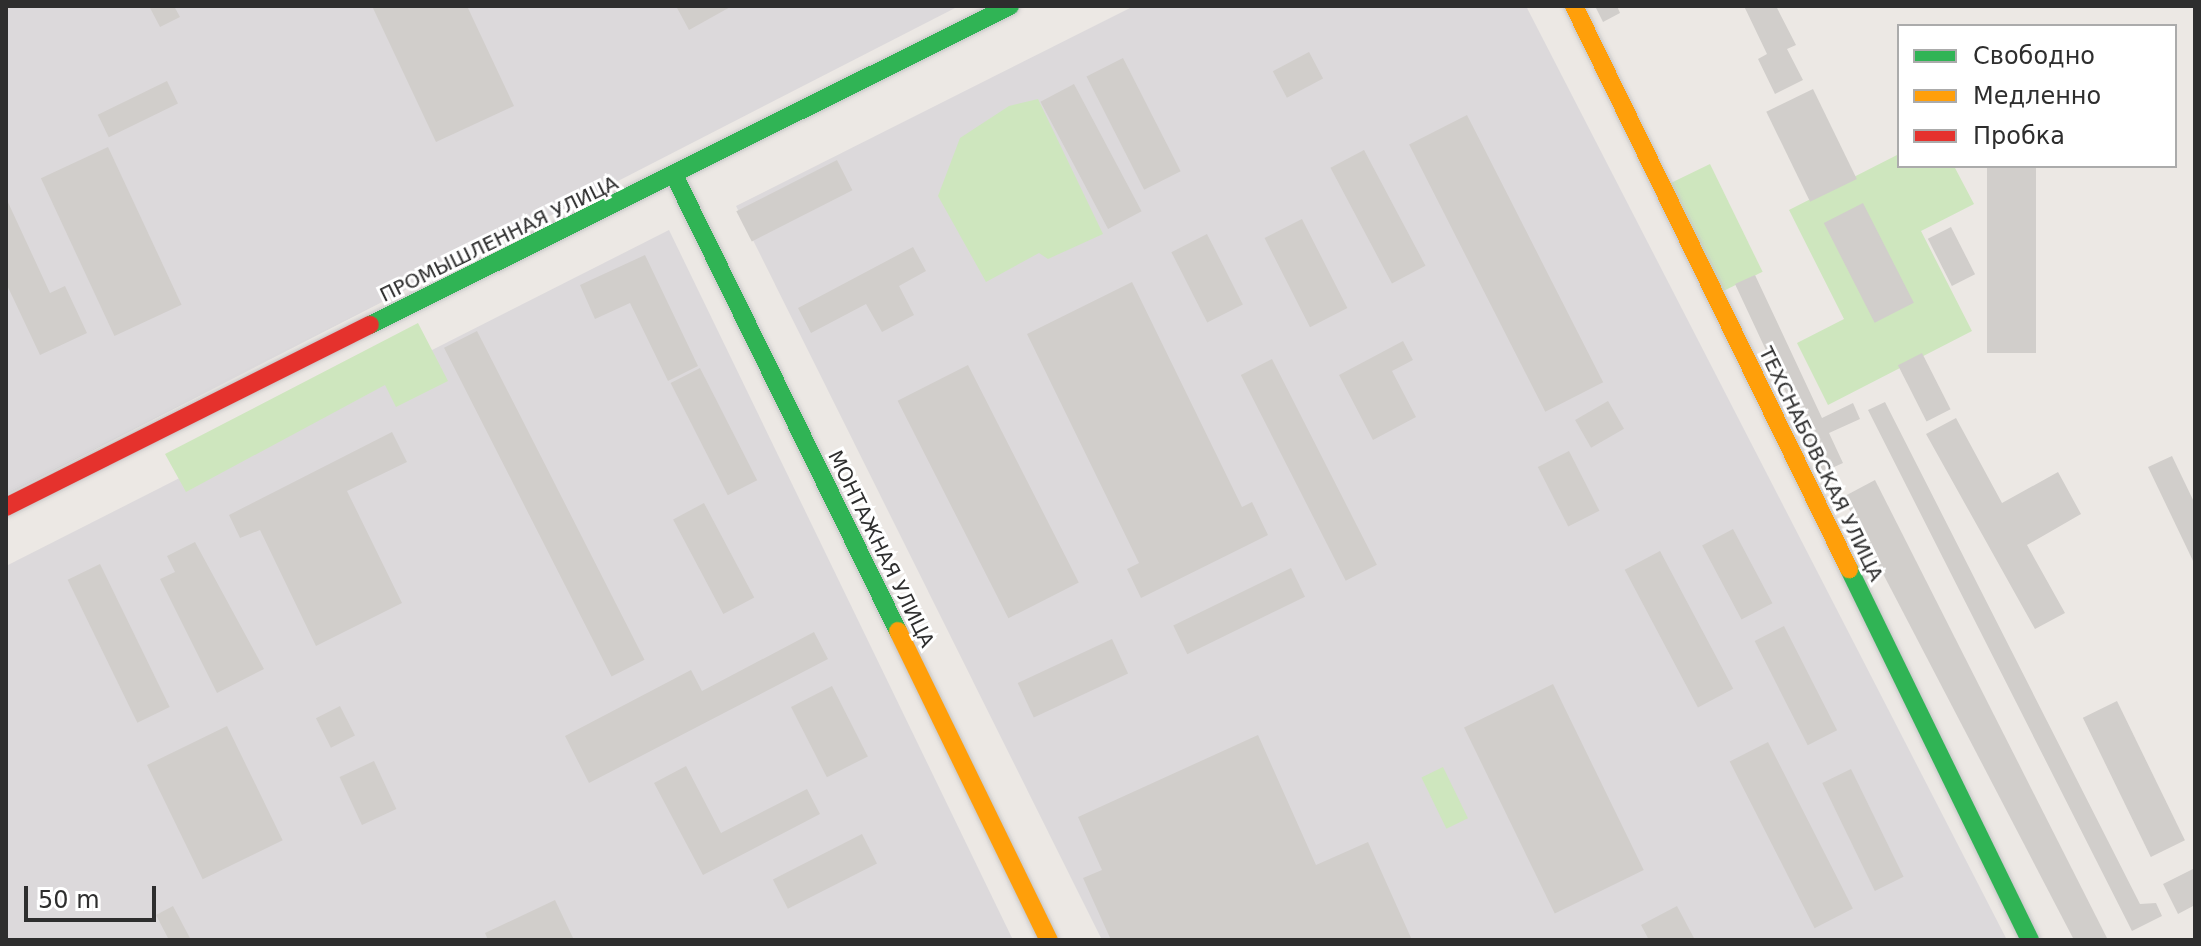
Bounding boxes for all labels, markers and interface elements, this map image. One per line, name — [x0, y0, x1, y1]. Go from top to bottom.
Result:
legend — [1897, 24, 2177, 168]
text: Свободно — [1973, 42, 2095, 70]
text: Медленно — [1973, 82, 2101, 110]
text: Пробка — [1973, 122, 2065, 150]
street label: ПРОМЫШЛЕННАЯ УЛИЦА — [376, 171, 622, 307]
street label: ТЕХСНАБОВСКАЯ УЛИЦА — [1754, 343, 1888, 585]
street label: МОНТАЖНАЯ УЛИЦА — [823, 447, 939, 651]
scale bar — [28, 870, 160, 920]
text: 50 m — [38, 886, 100, 914]

